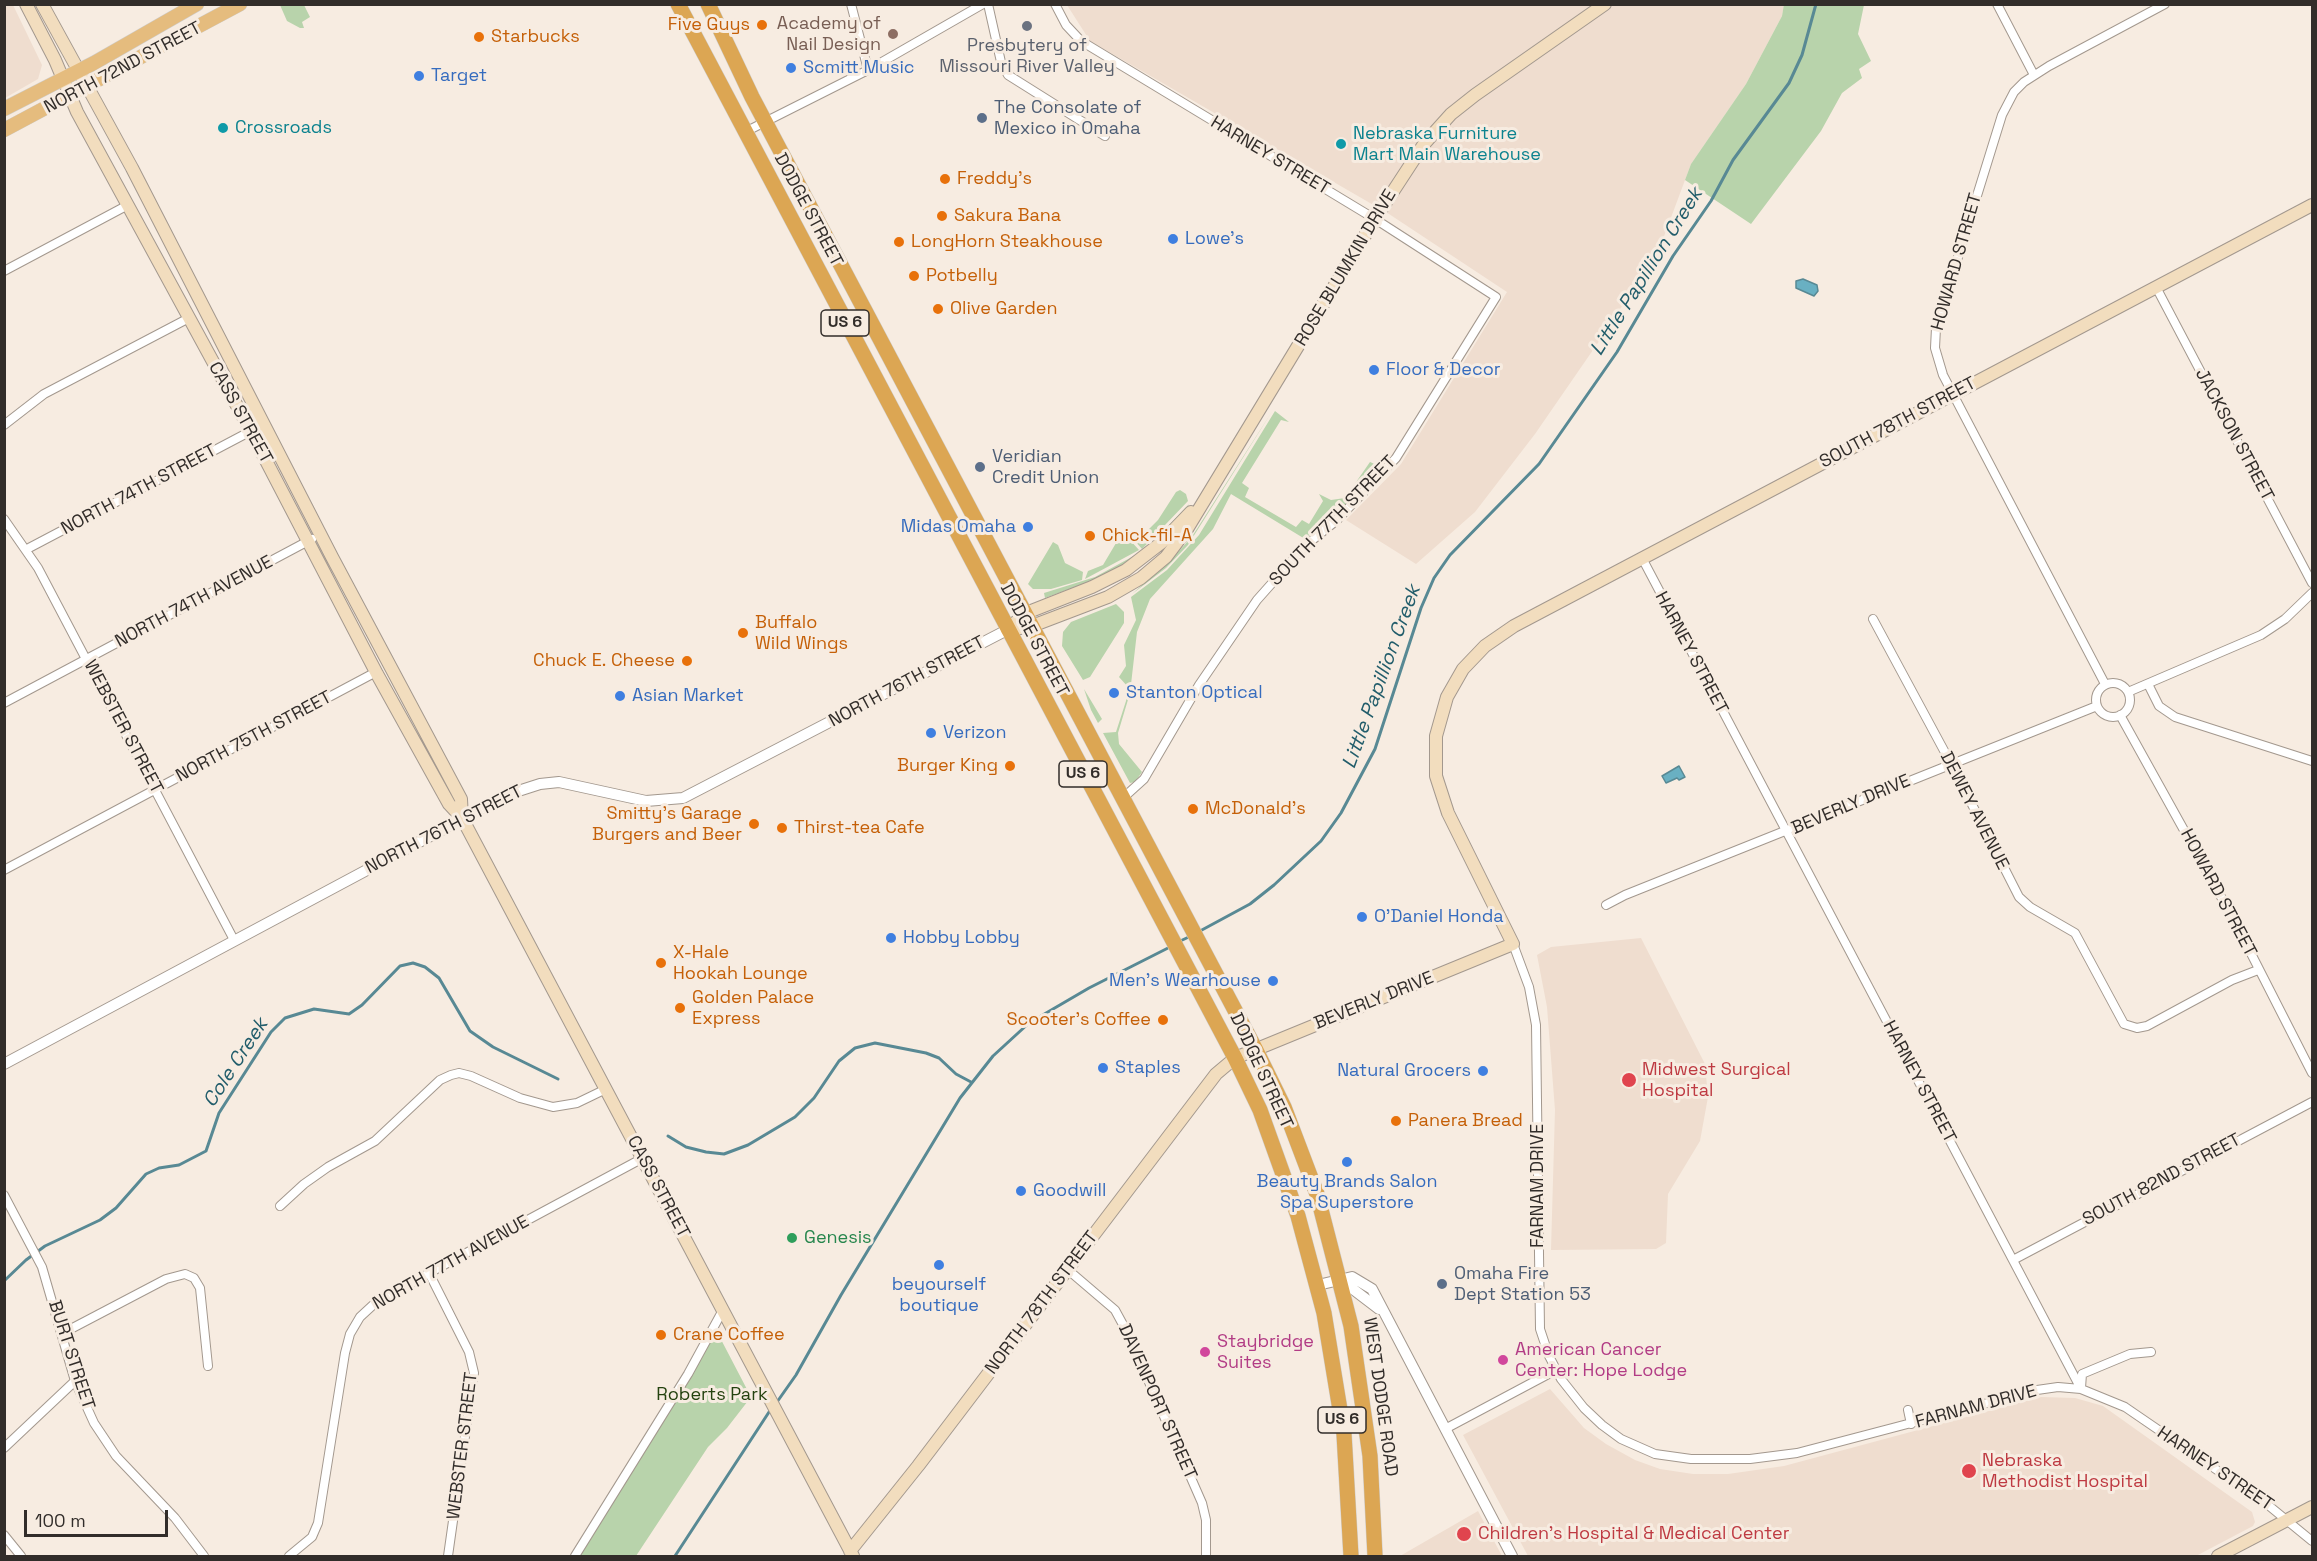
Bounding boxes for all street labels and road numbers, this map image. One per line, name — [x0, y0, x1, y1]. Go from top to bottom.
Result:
street label: NORTH 72ND STREET — [41, 17, 205, 119]
street label: HARNEY STREET — [1206, 112, 1334, 200]
street label: DODGE STREET — [769, 150, 847, 270]
street label: ROSE BLUMKIN DRIVE — [1291, 186, 1401, 350]
street label: HOWARD STREET — [1927, 191, 1987, 333]
road number: US 6 — [821, 310, 869, 336]
street label: CASS STREET — [203, 358, 277, 468]
street label: JACKSON STREET — [2190, 365, 2278, 505]
street label: SOUTH 78TH STREET — [1816, 373, 1980, 473]
street label: NORTH 74TH STREET — [58, 440, 220, 540]
street label: SOUTH 77TH STREET — [1265, 451, 1401, 591]
street label: NORTH 74TH AVENUE — [112, 551, 276, 653]
street label: DODGE STREET — [995, 580, 1073, 700]
street label: HARNEY STREET — [1650, 588, 1732, 718]
street label: NORTH 76TH STREET — [825, 632, 989, 732]
street label: WEBSTER STREET — [79, 656, 167, 798]
street label: NORTH 75TH STREET — [172, 687, 336, 787]
street label: DEWEY AVENUE — [1935, 748, 2013, 874]
road number: US 6 — [1059, 761, 1107, 787]
street label: BEVERLY DRIVE — [1788, 770, 1914, 840]
street label: NORTH 76TH STREET — [362, 781, 526, 879]
street label: HOWARD STREET — [2175, 825, 2261, 961]
street label: BEVERLY DRIVE — [1311, 967, 1437, 1035]
street label: DODGE STREET — [1225, 1010, 1297, 1132]
street label: HARNEY STREET — [1878, 1017, 1960, 1147]
street label: FARNAM DRIVE — [1527, 1124, 1549, 1248]
street label: SOUTH 82ND STREET — [2079, 1129, 2245, 1231]
street label: CASS STREET — [622, 1132, 694, 1242]
street label: NORTH 77TH AVENUE — [369, 1211, 533, 1315]
street label: NORTH 78TH STREET — [981, 1227, 1103, 1379]
street label: BURT STREET — [43, 1298, 99, 1412]
street label: WEST DODGE ROAD — [1358, 1316, 1402, 1478]
street label: DAVENPORT STREET — [1113, 1321, 1201, 1483]
street label: WEBSTER STREET — [443, 1371, 483, 1521]
street label: FARNAM DRIVE — [1913, 1381, 2039, 1433]
road number: US 6 — [1318, 1407, 1366, 1433]
street label: HARNEY STREET — [2153, 1422, 2277, 1516]

